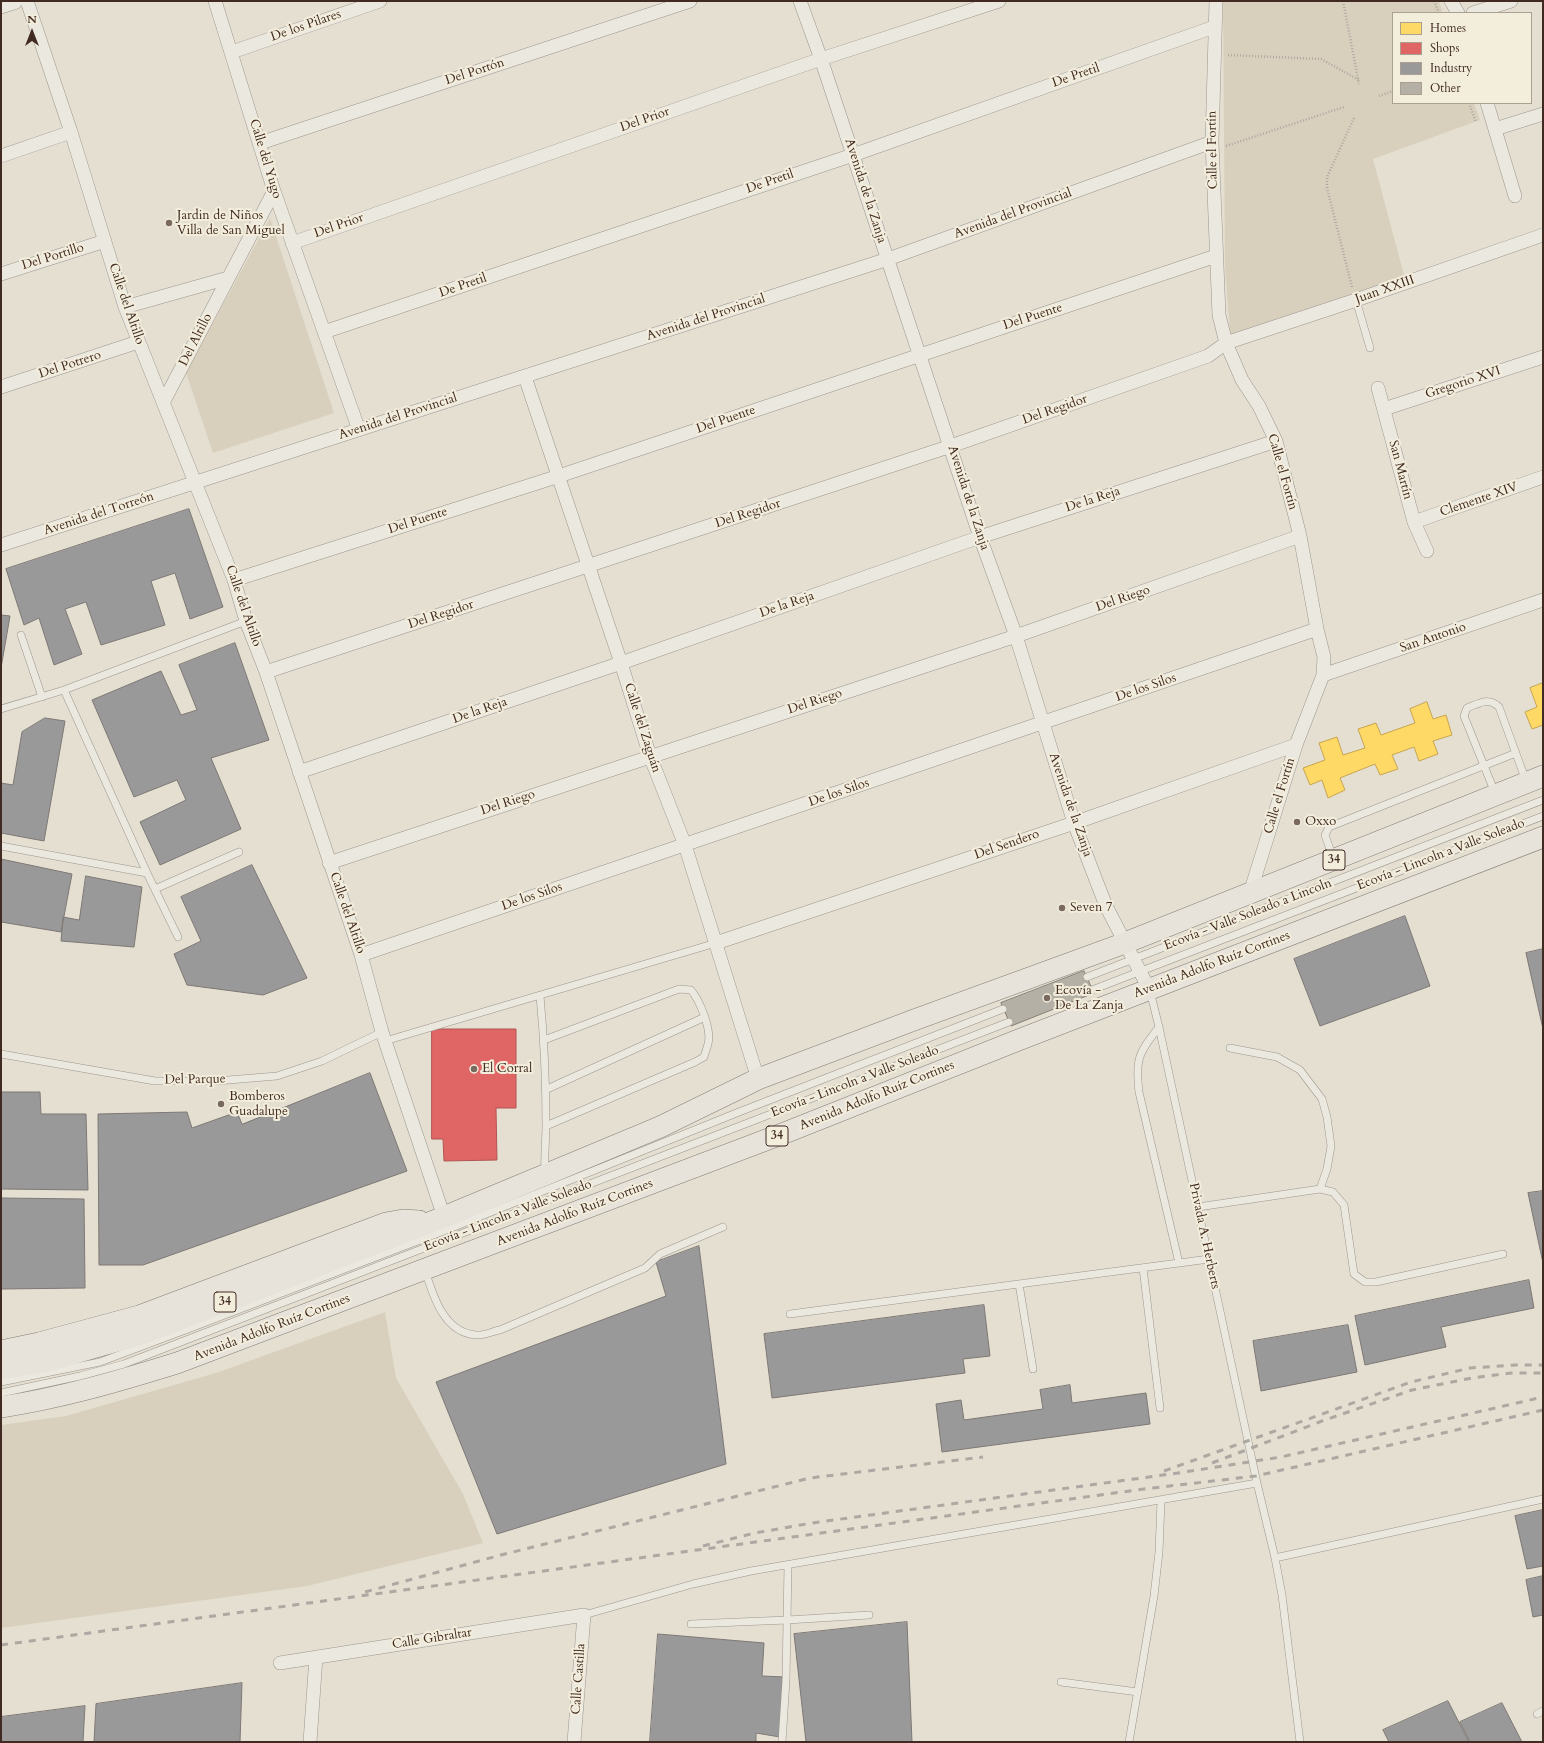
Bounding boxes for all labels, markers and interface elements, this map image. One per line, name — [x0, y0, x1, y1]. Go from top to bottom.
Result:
street label: De los Pilares — [269, 7, 343, 45]
north arrow — [12, 12, 52, 52]
text: N — [27, 12, 37, 27]
legend — [1392, 12, 1532, 104]
text: Homes — [1430, 20, 1466, 36]
text: Shops — [1430, 40, 1459, 56]
street label: Del Portón — [443, 55, 507, 89]
text: Industry — [1430, 60, 1472, 76]
street label: De Pretil — [1050, 61, 1102, 91]
text: Other — [1430, 80, 1461, 96]
street label: Del Prior — [618, 104, 672, 136]
street label: Calle el Fortín — [1205, 111, 1221, 189]
street label: Calle del Yugo — [246, 117, 284, 201]
street label: Avenida de la Zanja — [841, 137, 889, 245]
street label: De Pretil — [744, 167, 796, 197]
street label: Avenida del Provincial — [952, 185, 1074, 243]
place label: Jardin de Niños Villa de San Miguel — [177, 208, 285, 239]
street label: Del Prior — [312, 210, 366, 242]
marker: Jardin de Niños Villa de San Miguel — [164, 218, 174, 228]
street label: Del Portillo — [20, 240, 86, 274]
street label: Calle del Altillo — [105, 261, 147, 347]
street label: De Pretil — [437, 271, 489, 301]
street label: Juan XXIII — [1353, 273, 1417, 307]
street label: Avenida del Provincial — [645, 291, 767, 345]
street label: Del Puente — [1001, 300, 1065, 334]
street label: Del Altillo — [176, 311, 216, 369]
street label: Del Potrero — [37, 348, 103, 382]
street label: Gregorio XVI — [1423, 363, 1503, 403]
street label: Avenida del Provincial — [337, 390, 459, 444]
street label: Del Regidor — [1020, 392, 1090, 428]
street label: Del Puente — [694, 403, 758, 437]
street label: Calle el Fortín — [1264, 432, 1300, 512]
street label: San Martín — [1385, 439, 1415, 501]
street label: Avenida de la Zanja — [944, 444, 992, 552]
street label: Clemente XIV — [1438, 479, 1520, 521]
street label: De la Reja — [1064, 484, 1122, 516]
street label: Avenida del Torreón — [42, 489, 156, 539]
street label: Del Regidor — [713, 496, 783, 532]
street label: Del Puente — [386, 504, 450, 538]
street label: Calle del Altillo — [222, 563, 264, 649]
street label: Del Riego — [1094, 582, 1152, 616]
street label: De la Reja — [758, 588, 816, 622]
street label: Del Regidor — [406, 597, 476, 633]
street label: San Antonio — [1398, 619, 1468, 657]
street label: De los Silos — [1114, 670, 1178, 706]
street label: Calle del Zaguán — [620, 681, 664, 775]
street label: Del Riego — [786, 686, 844, 718]
street label: De la Reja — [451, 694, 509, 728]
street label: Avenida de la Zanja — [1045, 751, 1095, 859]
street label: Calle el Fortín — [1261, 756, 1299, 836]
street label: De los Silos — [807, 775, 871, 811]
street label: Del Riego — [479, 787, 537, 819]
place label: Oxxo — [1305, 814, 1336, 830]
street label: Ecovía - Lincoln a Valle Soleado — [1355, 816, 1527, 894]
marker: Oxxo — [1292, 817, 1302, 827]
street label: Del Sendero — [972, 827, 1042, 863]
road number: 34 — [1323, 850, 1345, 870]
street label: Calle del Altillo — [326, 870, 368, 956]
street label: Ecovía - Valle Soleado a Lincoln — [1162, 876, 1334, 954]
street label: De los Silos — [500, 879, 564, 915]
place label: Seven 7 — [1070, 900, 1112, 916]
marker: Seven 7 — [1057, 903, 1067, 913]
street label: Avenida Adolfo Ruíz Cortines — [1132, 928, 1292, 1002]
place label: Ecovía - De La Zanja — [1055, 983, 1123, 1014]
marker: Ecovía - De La Zanja — [1042, 993, 1052, 1003]
street label: Ecovía - Lincoln a Valle Soleado — [769, 1043, 941, 1121]
street label: Avenida Adolfo Ruíz Cortines — [797, 1058, 957, 1134]
place label: El Corral — [482, 1061, 532, 1077]
marker: El Corral — [469, 1064, 479, 1074]
street label: Del Parque — [164, 1072, 226, 1088]
place label: Bomberos Guadalupe — [229, 1089, 288, 1120]
marker: Bomberos Guadalupe — [216, 1099, 226, 1109]
road number: 34 — [766, 1126, 788, 1146]
street label: Avenida Adolfo Ruíz Cortines — [495, 1176, 655, 1250]
street label: Ecovía - Lincoln a Valle Soleado — [422, 1177, 594, 1255]
street label: Privada A. Herberts — [1185, 1182, 1223, 1290]
street label: Avenida Adolfo Ruíz Cortines — [192, 1291, 352, 1365]
road number: 34 — [214, 1292, 236, 1312]
street label: Calle Gibraltar — [391, 1625, 473, 1653]
street label: Calle Castilla — [569, 1643, 589, 1715]

